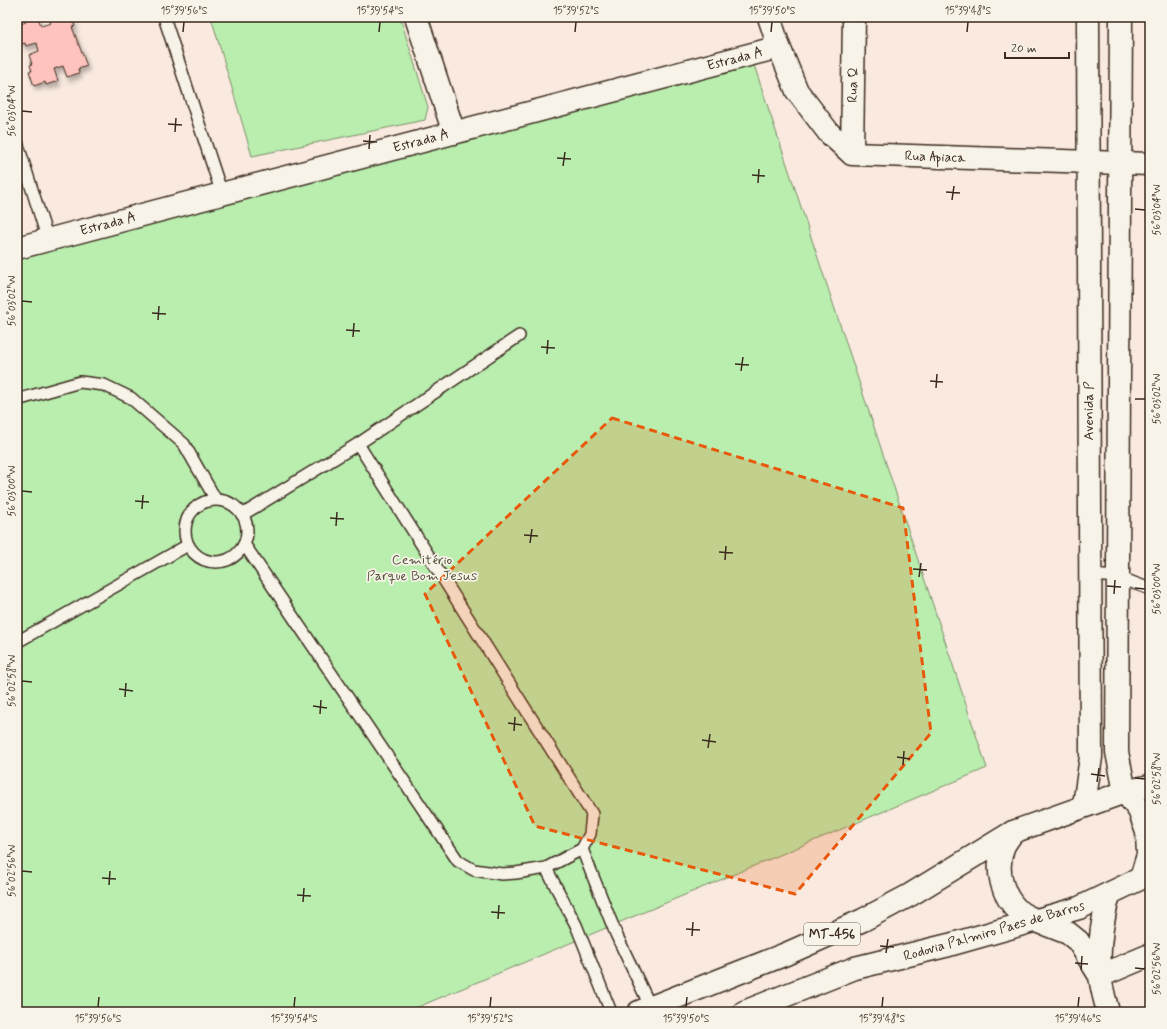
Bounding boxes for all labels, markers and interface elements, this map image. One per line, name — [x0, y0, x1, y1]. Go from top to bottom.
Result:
text: 15°39'56"S — [161, 4, 208, 18]
text: 15°39'54"S — [356, 4, 404, 18]
text: 15°39'52"S — [553, 4, 600, 18]
text: 15°39'50"S — [749, 4, 796, 18]
text: 15°39'48"S — [945, 4, 992, 18]
scale bar — [1005, 34, 1069, 60]
text: 20 m — [1011, 41, 1037, 57]
street label: Estrada A — [705, 43, 765, 75]
street label: Rua Q — [844, 67, 862, 103]
text: 56°03'04"W — [5, 85, 19, 137]
street label: Estrada A — [391, 125, 451, 157]
street label: Rua Apiaca — [904, 147, 966, 168]
text: 56°03'04"W — [1150, 184, 1164, 236]
street label: Estrada A — [78, 208, 138, 240]
text: 56°03'02"W — [5, 276, 19, 326]
text: 56°03'02"W — [1150, 374, 1164, 424]
street label: Avenida P — [1080, 381, 1098, 441]
text: 56°03'00"W — [5, 466, 19, 516]
park label: Cemitério Parque Bom Jesus — [367, 551, 477, 585]
text: 56°03'00"W — [1150, 564, 1164, 614]
text: 56°02'58"W — [5, 655, 19, 707]
text: 56°02'58"W — [1150, 753, 1164, 805]
text: 56°02'56"W — [5, 845, 19, 897]
street label: Rodovia Palmiro Paes de Barros — [901, 896, 1087, 966]
road number: MT-456 — [804, 923, 860, 945]
text: 56°02'56"W — [1150, 943, 1164, 995]
text: 15°39'56"S — [75, 1012, 122, 1026]
text: 15°39'54"S — [270, 1012, 318, 1026]
text: 15°39'52"S — [467, 1012, 514, 1026]
text: 15°39'50"S — [663, 1012, 710, 1026]
text: 15°39'48"S — [859, 1012, 906, 1026]
text: 15°39'46"S — [1055, 1012, 1102, 1026]

